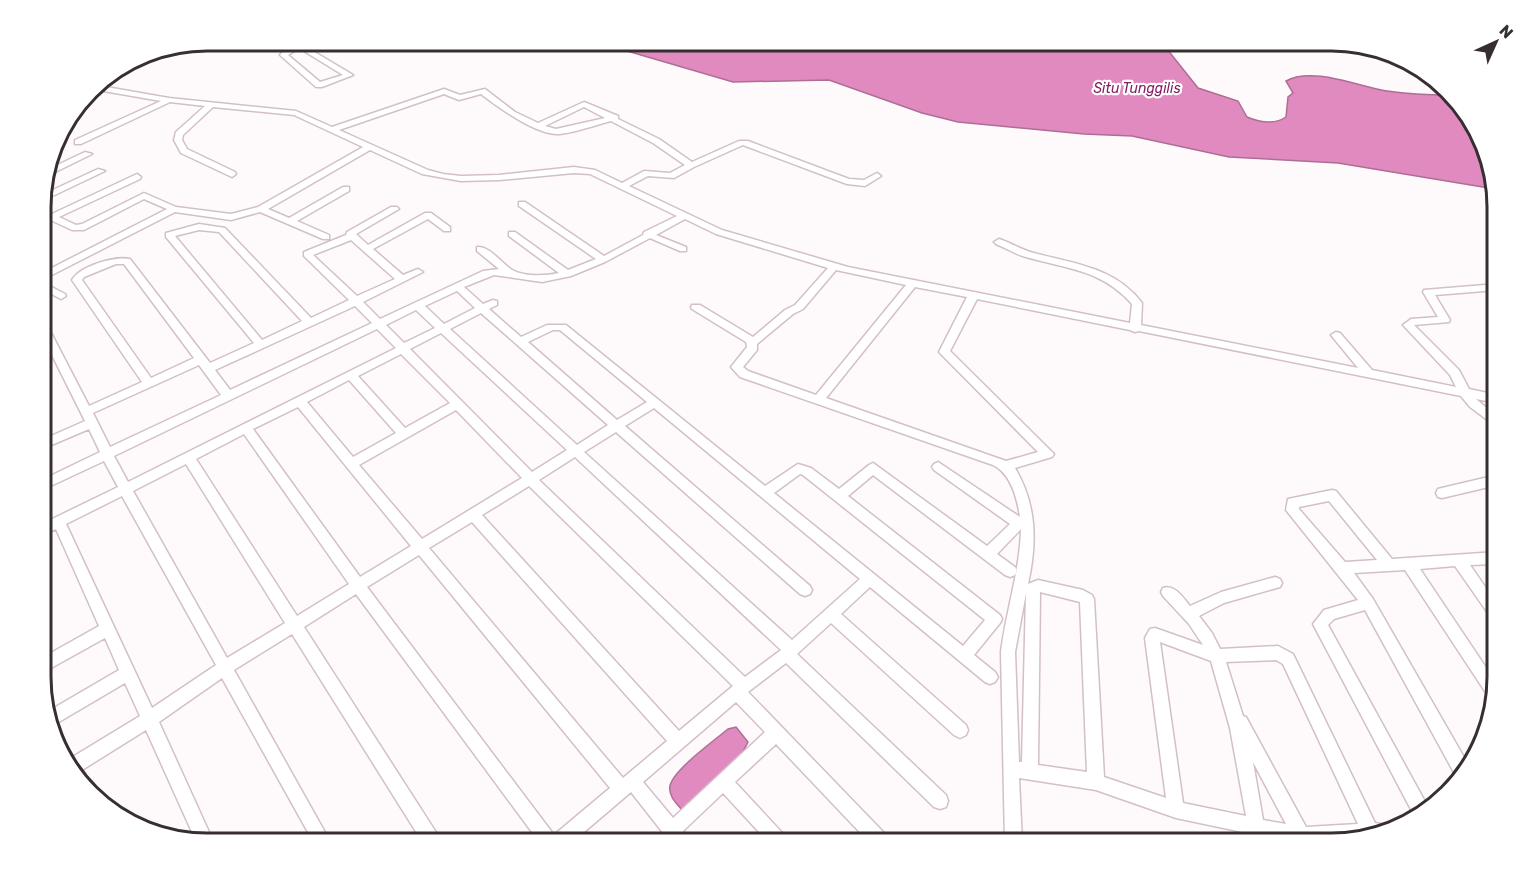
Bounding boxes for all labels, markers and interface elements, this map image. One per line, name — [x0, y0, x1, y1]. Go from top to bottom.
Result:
north arrow — [1466, 12, 1526, 72]
text: N — [1495, 21, 1517, 43]
water label: Situ Tunggilis — [1093, 80, 1181, 97]

